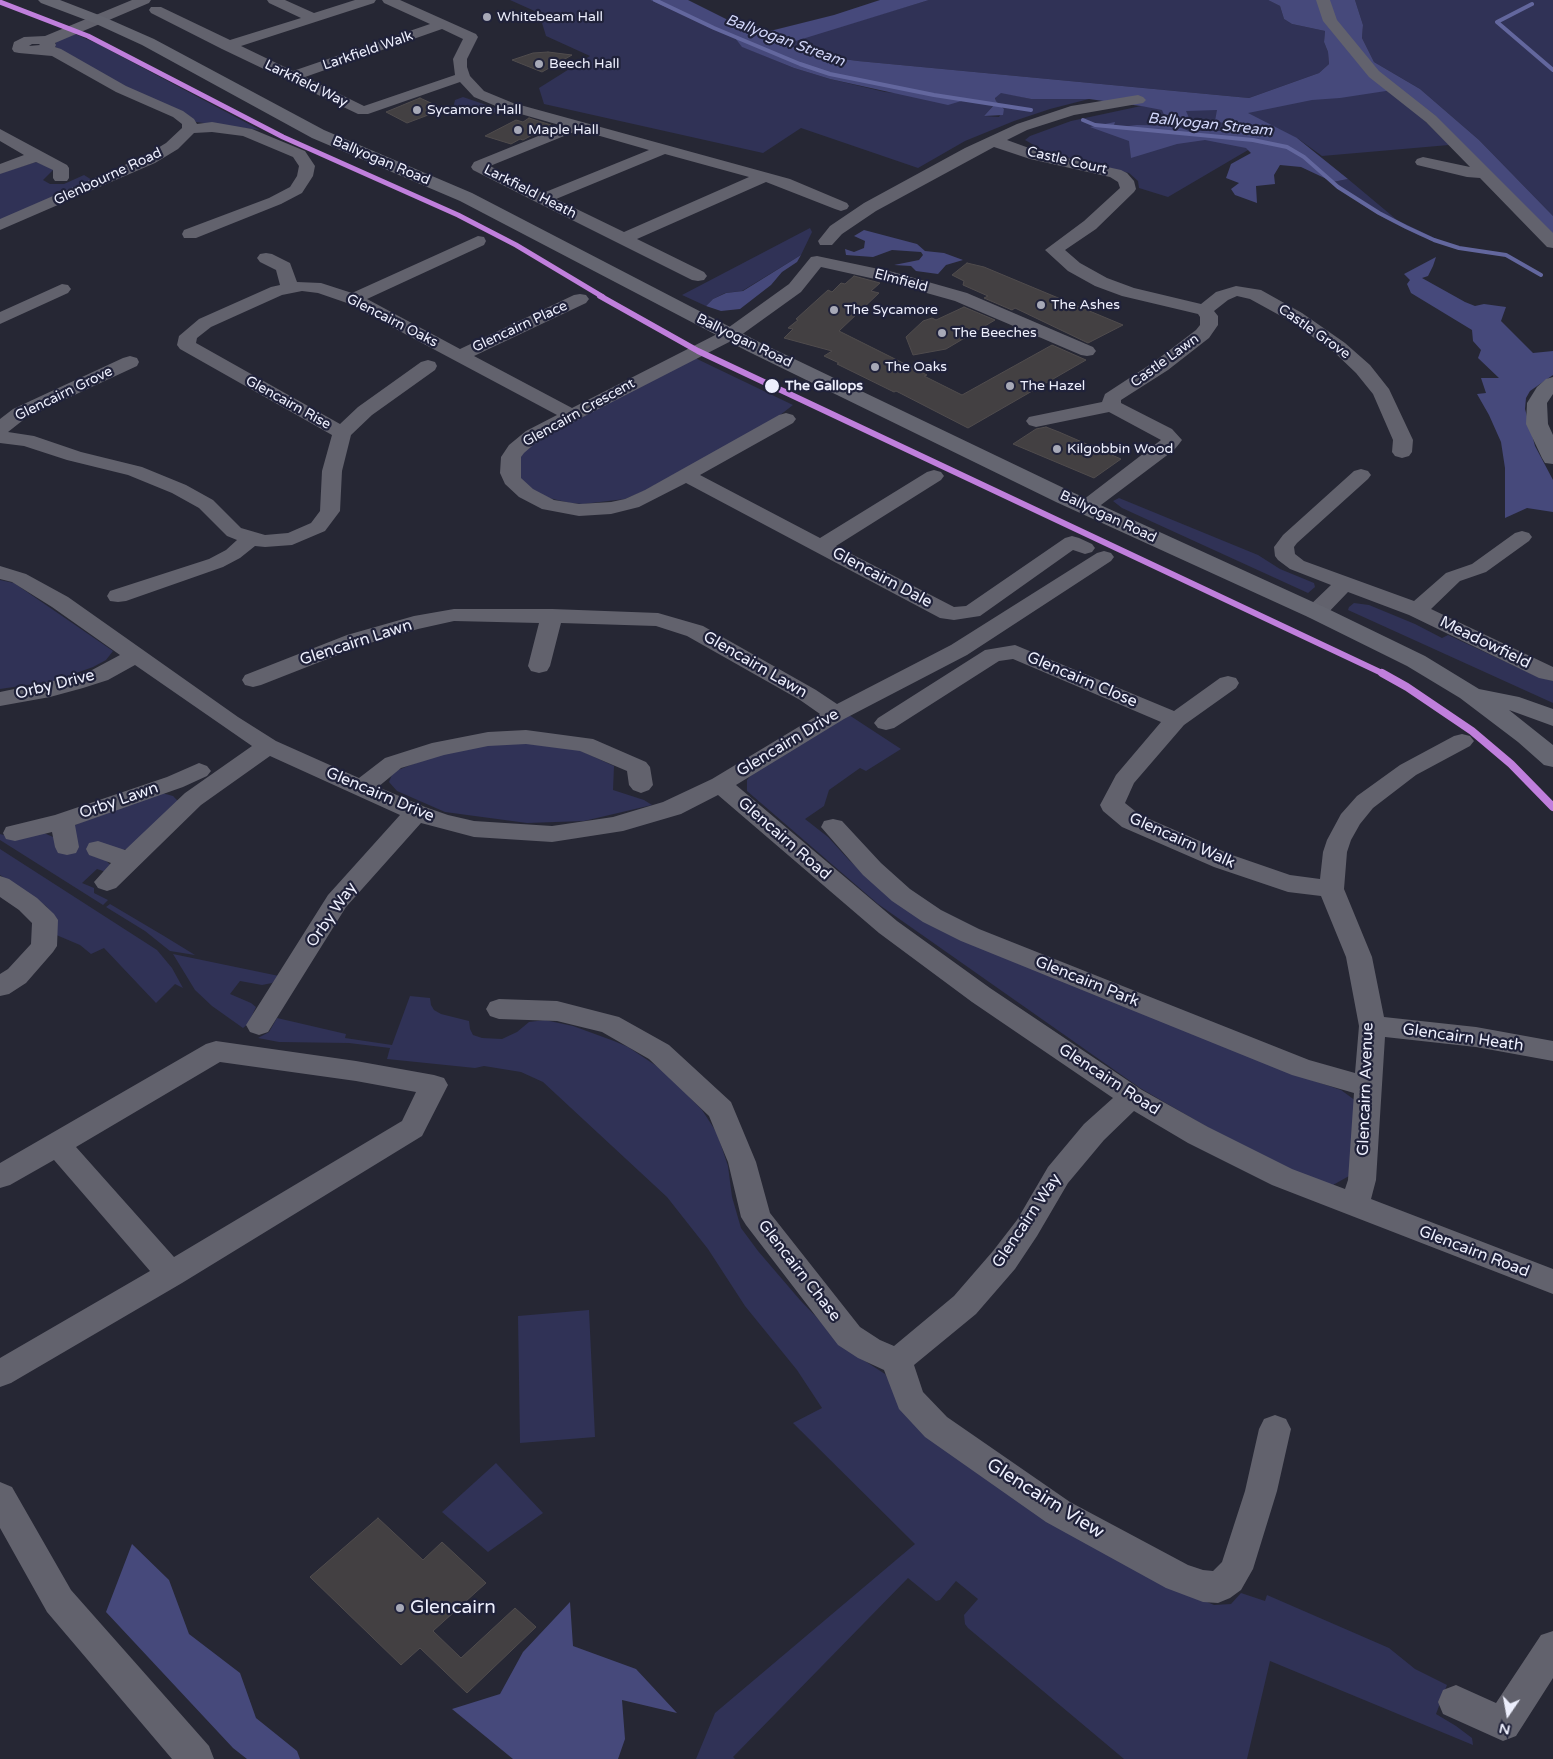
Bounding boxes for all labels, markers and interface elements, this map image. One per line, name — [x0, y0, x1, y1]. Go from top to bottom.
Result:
place label: Whitebeam Hall — [497, 9, 603, 25]
marker: Whitebeam Hall — [481, 11, 493, 23]
water label: Ballyogan Stream — [723, 11, 847, 71]
street label: Larkfield Walk — [321, 28, 415, 74]
place label: Beech Hall — [549, 56, 620, 72]
street label: Larkfield Way — [262, 57, 350, 111]
marker: Beech Hall — [533, 58, 545, 70]
place label: Sycamore Hall — [427, 102, 521, 118]
marker: Sycamore Hall — [411, 104, 423, 116]
water label: Ballyogan Stream — [1147, 110, 1273, 140]
place label: Maple Hall — [528, 122, 599, 138]
marker: Maple Hall — [512, 124, 524, 136]
street label: Ballyogan Road — [330, 133, 432, 189]
street label: Castle Court — [1025, 144, 1109, 178]
street label: Glenbourne Road — [51, 145, 165, 209]
street label: Larkfield Heath — [481, 161, 579, 223]
street label: Elmfield — [873, 266, 929, 296]
street label: Glencairn Oaks — [344, 291, 440, 351]
place label: The Ashes — [1051, 297, 1120, 313]
street label: Glencairn Place — [470, 298, 570, 356]
marker: The Ashes — [1035, 299, 1047, 311]
street label: Castle Grove — [1275, 301, 1353, 363]
place label: The Sycamore — [844, 302, 938, 318]
marker: The Sycamore — [828, 304, 840, 316]
street label: Ballyogan Road — [693, 311, 795, 371]
place label: The Beeches — [952, 325, 1037, 341]
marker: The Beeches — [936, 327, 948, 339]
street label: Castle Lawn — [1128, 331, 1202, 391]
place label: The Oaks — [885, 359, 947, 375]
marker: The Oaks — [869, 361, 881, 373]
street label: Glencairn Grove — [13, 363, 115, 425]
street label: Glencairn Rise — [242, 373, 334, 433]
street label: Glencairn Crescent — [520, 375, 638, 451]
marker: The Gallops — [763, 377, 781, 395]
place label: The Gallops — [785, 378, 863, 394]
place label: The Hazel — [1020, 378, 1085, 394]
marker: The Hazel — [1004, 380, 1016, 392]
place label: Kilgobbin Wood — [1067, 441, 1173, 457]
marker: Kilgobbin Wood — [1051, 443, 1063, 455]
street label: Ballyogan Road — [1057, 487, 1159, 547]
street label: Glencairn Dale — [829, 544, 935, 612]
street label: Meadowfield — [1436, 613, 1534, 673]
street label: Glencairn Lawn — [297, 616, 415, 670]
street label: Glencairn Lawn — [700, 627, 810, 703]
street label: Glencairn Close — [1024, 648, 1140, 712]
street label: Orby Drive — [13, 666, 97, 704]
street label: Glencairn Drive — [733, 705, 843, 781]
street label: Glencairn Drive — [323, 764, 437, 826]
street label: Orby Lawn — [77, 779, 161, 823]
street label: Glencairn Road — [734, 793, 834, 885]
street label: Glencairn Walk — [1126, 809, 1238, 873]
street label: Orby Way — [303, 879, 361, 951]
street label: Glencairn Park — [1032, 952, 1142, 1012]
street label: Glencairn Heath — [1401, 1020, 1525, 1056]
street label: Glencairn Avenue — [1354, 1022, 1378, 1156]
street label: Glencairn Road — [1055, 1040, 1163, 1120]
street label: Glencairn Way — [988, 1170, 1066, 1272]
street label: Glencairn Chase — [754, 1217, 844, 1325]
street label: Glencairn Road — [1416, 1222, 1532, 1282]
street label: Glencairn View — [982, 1454, 1108, 1544]
place label: Glencairn — [410, 1597, 496, 1619]
marker: Glencairn — [394, 1602, 406, 1614]
north arrow — [1483, 1689, 1533, 1739]
text: N — [1498, 1720, 1512, 1739]

